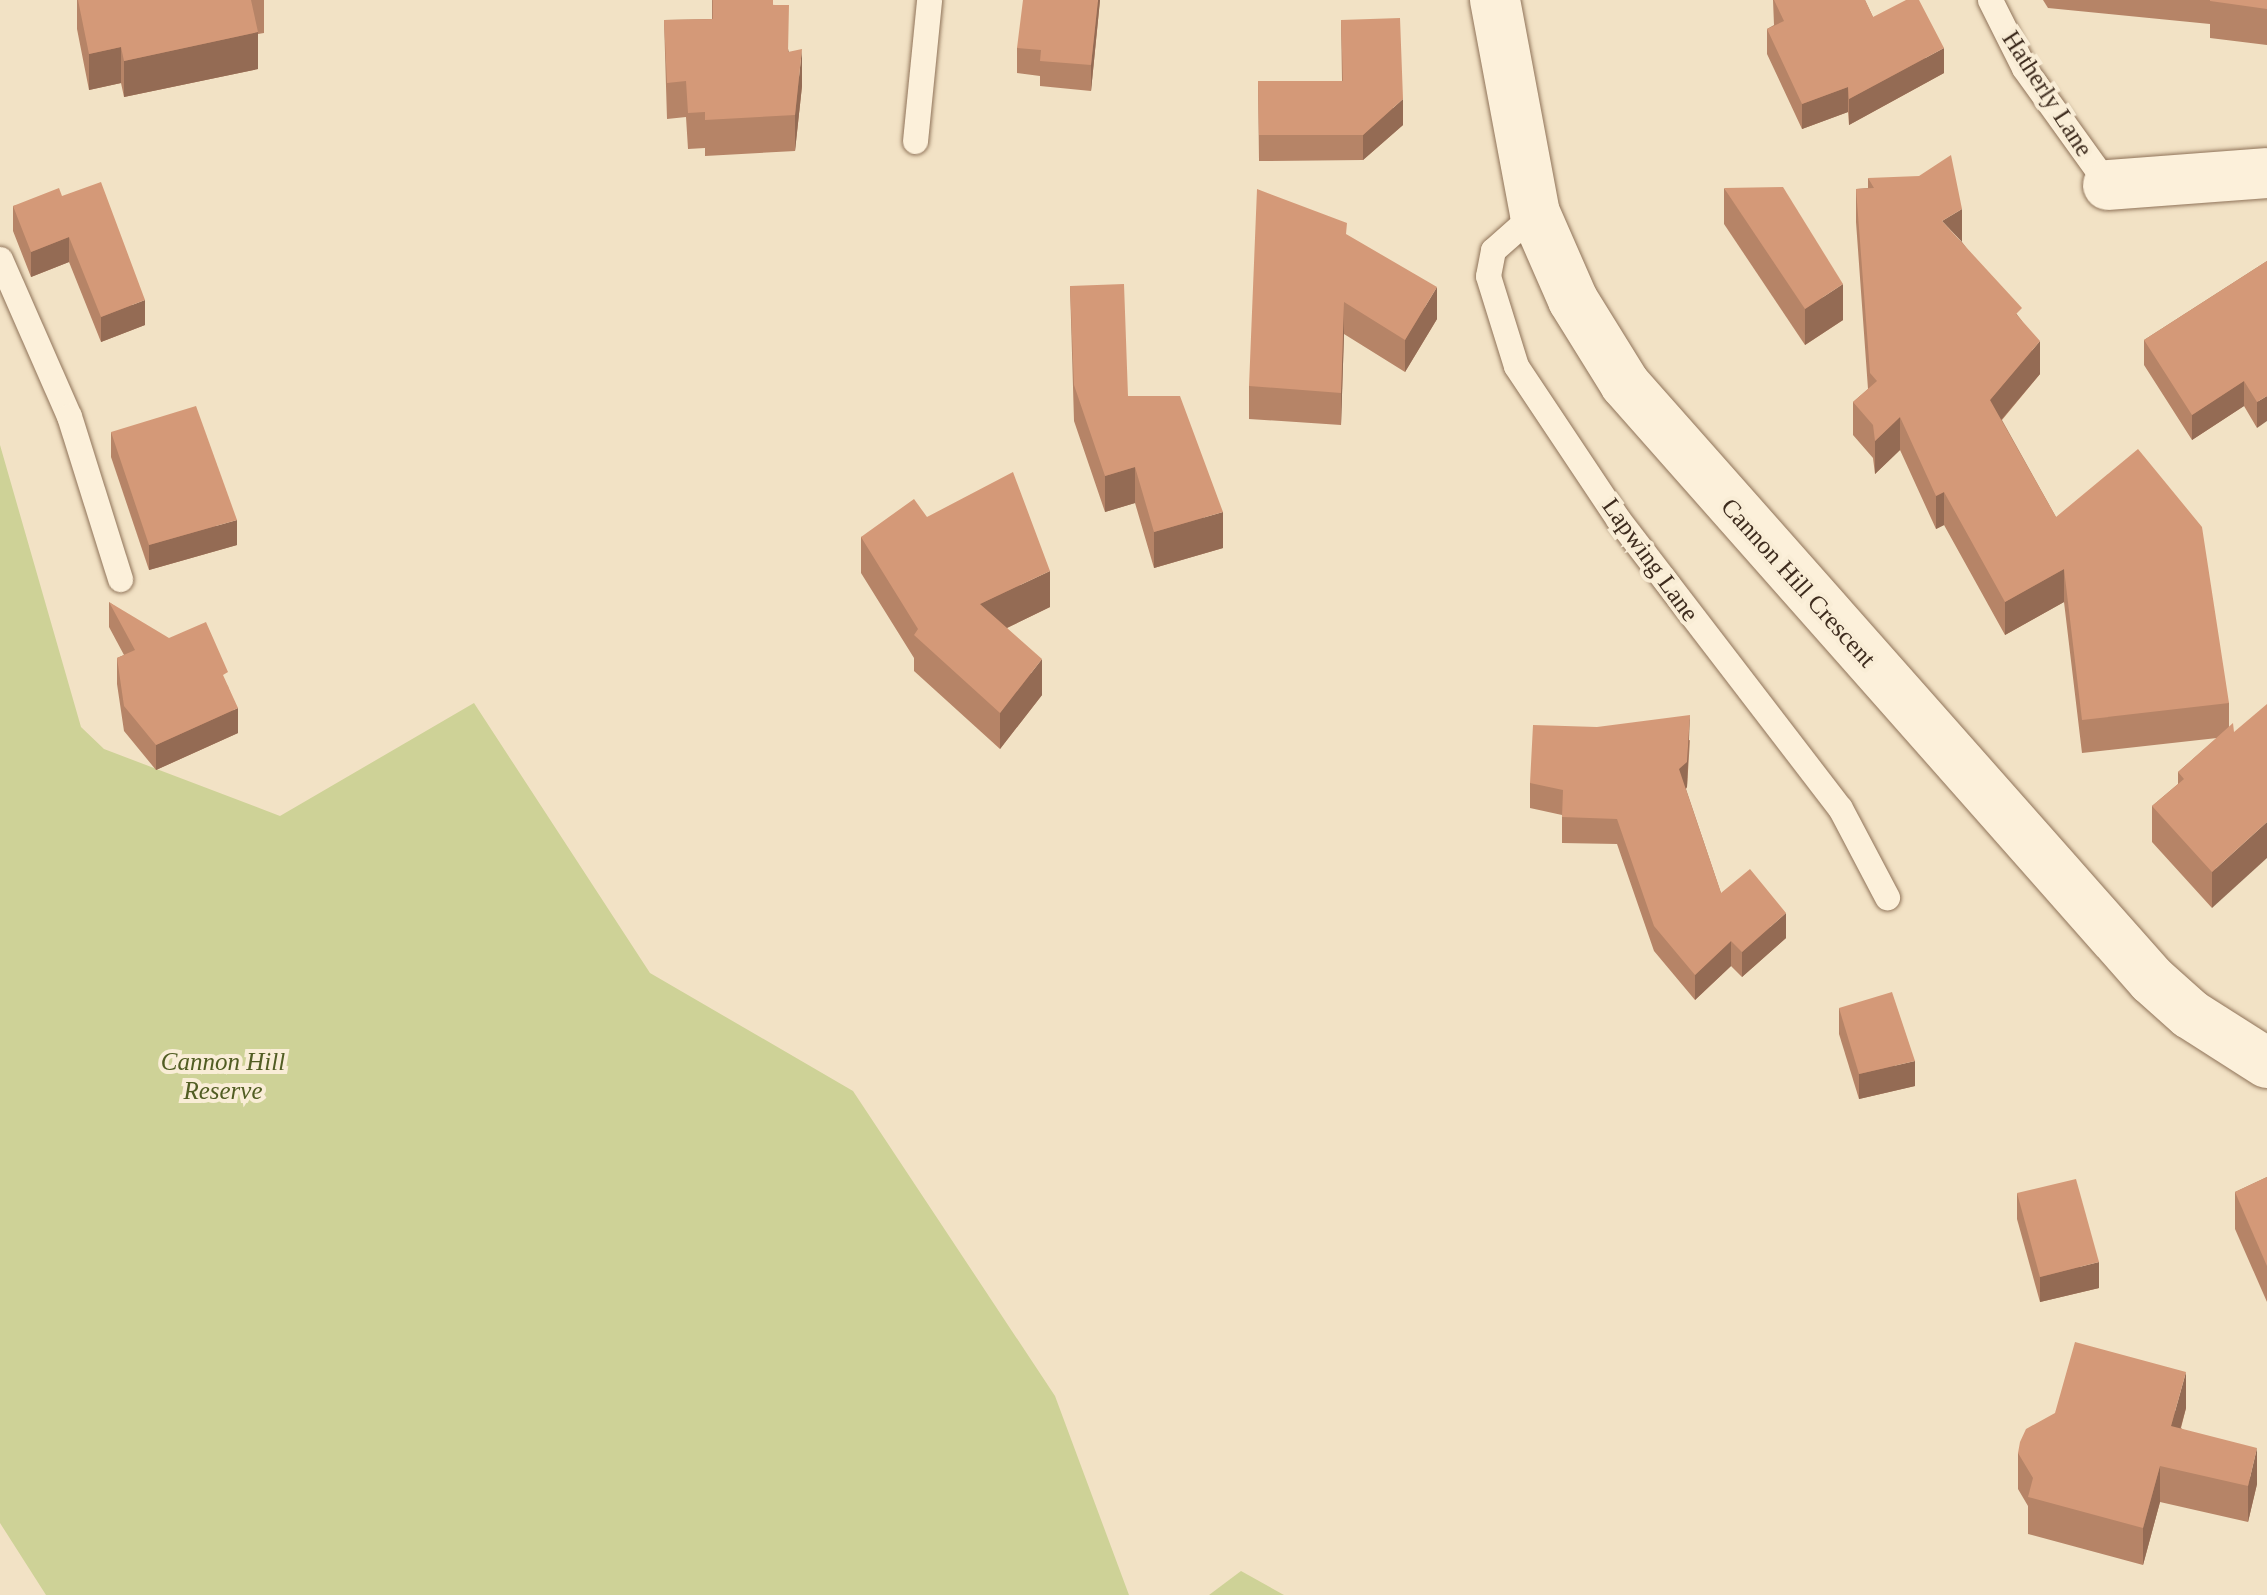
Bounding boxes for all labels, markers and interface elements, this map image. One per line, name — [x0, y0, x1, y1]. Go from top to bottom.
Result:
street label: Hatherly Lane — [1995, 26, 2099, 162]
street label: Lapwing Lane — [1595, 492, 1705, 628]
street label: Cannon Hill Crescent — [1714, 492, 1882, 674]
park label: Cannon Hill Reserve — [161, 1048, 285, 1107]

